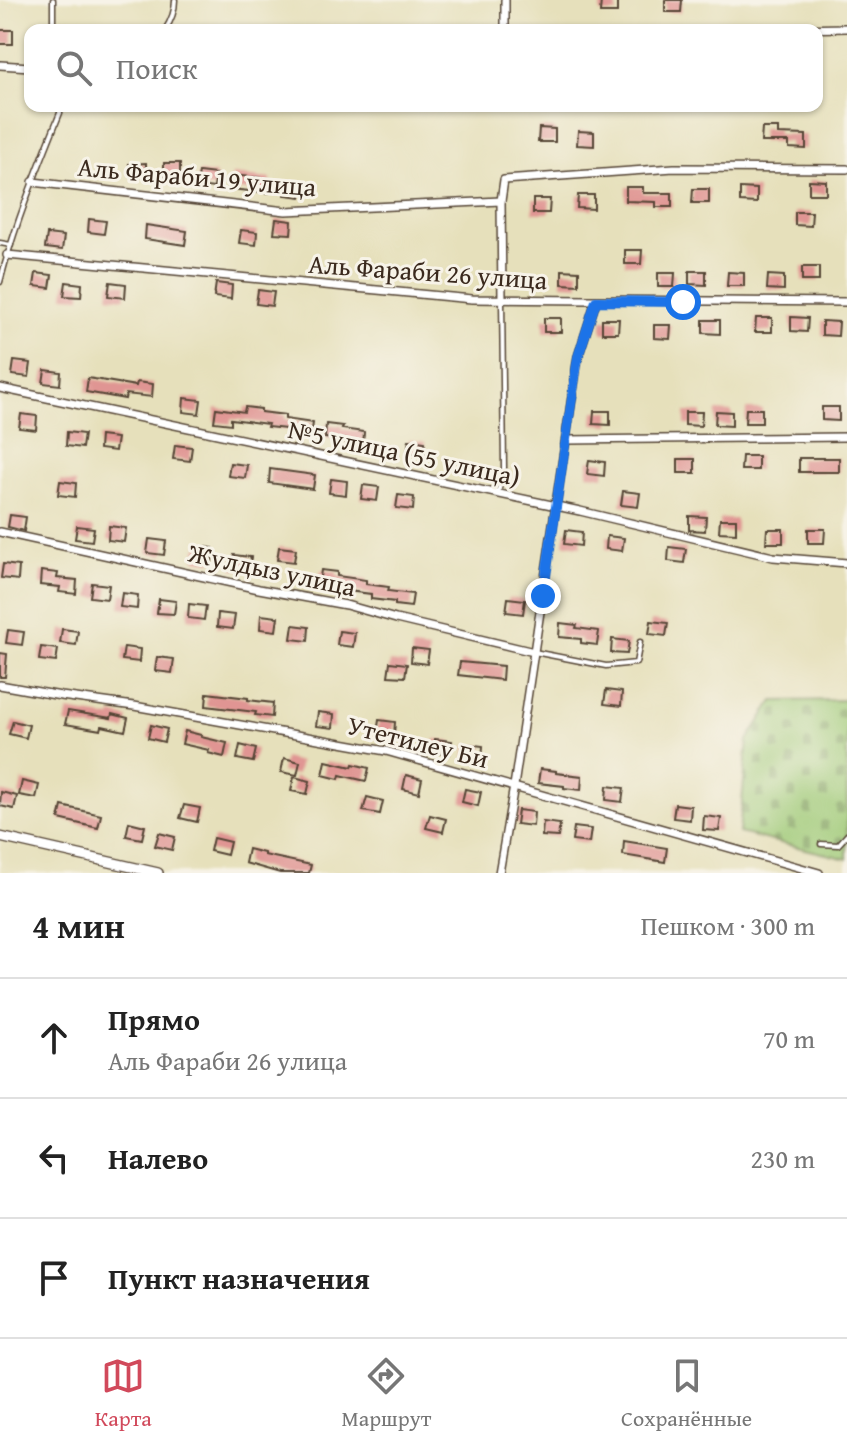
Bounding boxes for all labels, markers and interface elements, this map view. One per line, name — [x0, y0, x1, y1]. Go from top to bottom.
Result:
search box — [24, 24, 823, 112]
icon: search — [52, 46, 96, 90]
text: Поиск — [116, 46, 198, 90]
street label: Аль Фараби 19 улица — [76, 147, 319, 206]
street label: Аль Фараби 26 улица — [307, 244, 549, 299]
route start — [665, 284, 701, 320]
street label: №5 улица (55 улица) — [284, 409, 524, 496]
street label: Жулдыз улица — [184, 533, 360, 606]
route end — [525, 578, 561, 614]
street label: Утетилеу Би — [343, 705, 493, 778]
text: 4 мин — [32, 901, 125, 950]
text: Пешком · 300 m — [641, 906, 815, 945]
text: Прямо — [108, 997, 200, 1041]
icon: ahead — [32, 1016, 76, 1060]
text: 70 m — [763, 1019, 815, 1058]
text: Аль Фараби 26 улица — [108, 1041, 347, 1080]
icon: left — [32, 1136, 76, 1180]
text: Налево — [108, 1136, 208, 1180]
text: 230 m — [750, 1139, 815, 1178]
icon: arrive — [32, 1256, 76, 1300]
text: Пункт назначения — [108, 1256, 370, 1300]
tab: Карта — [95, 1354, 152, 1434]
tab: Маршрут — [341, 1354, 431, 1434]
tab: Сохранённые — [621, 1354, 752, 1434]

